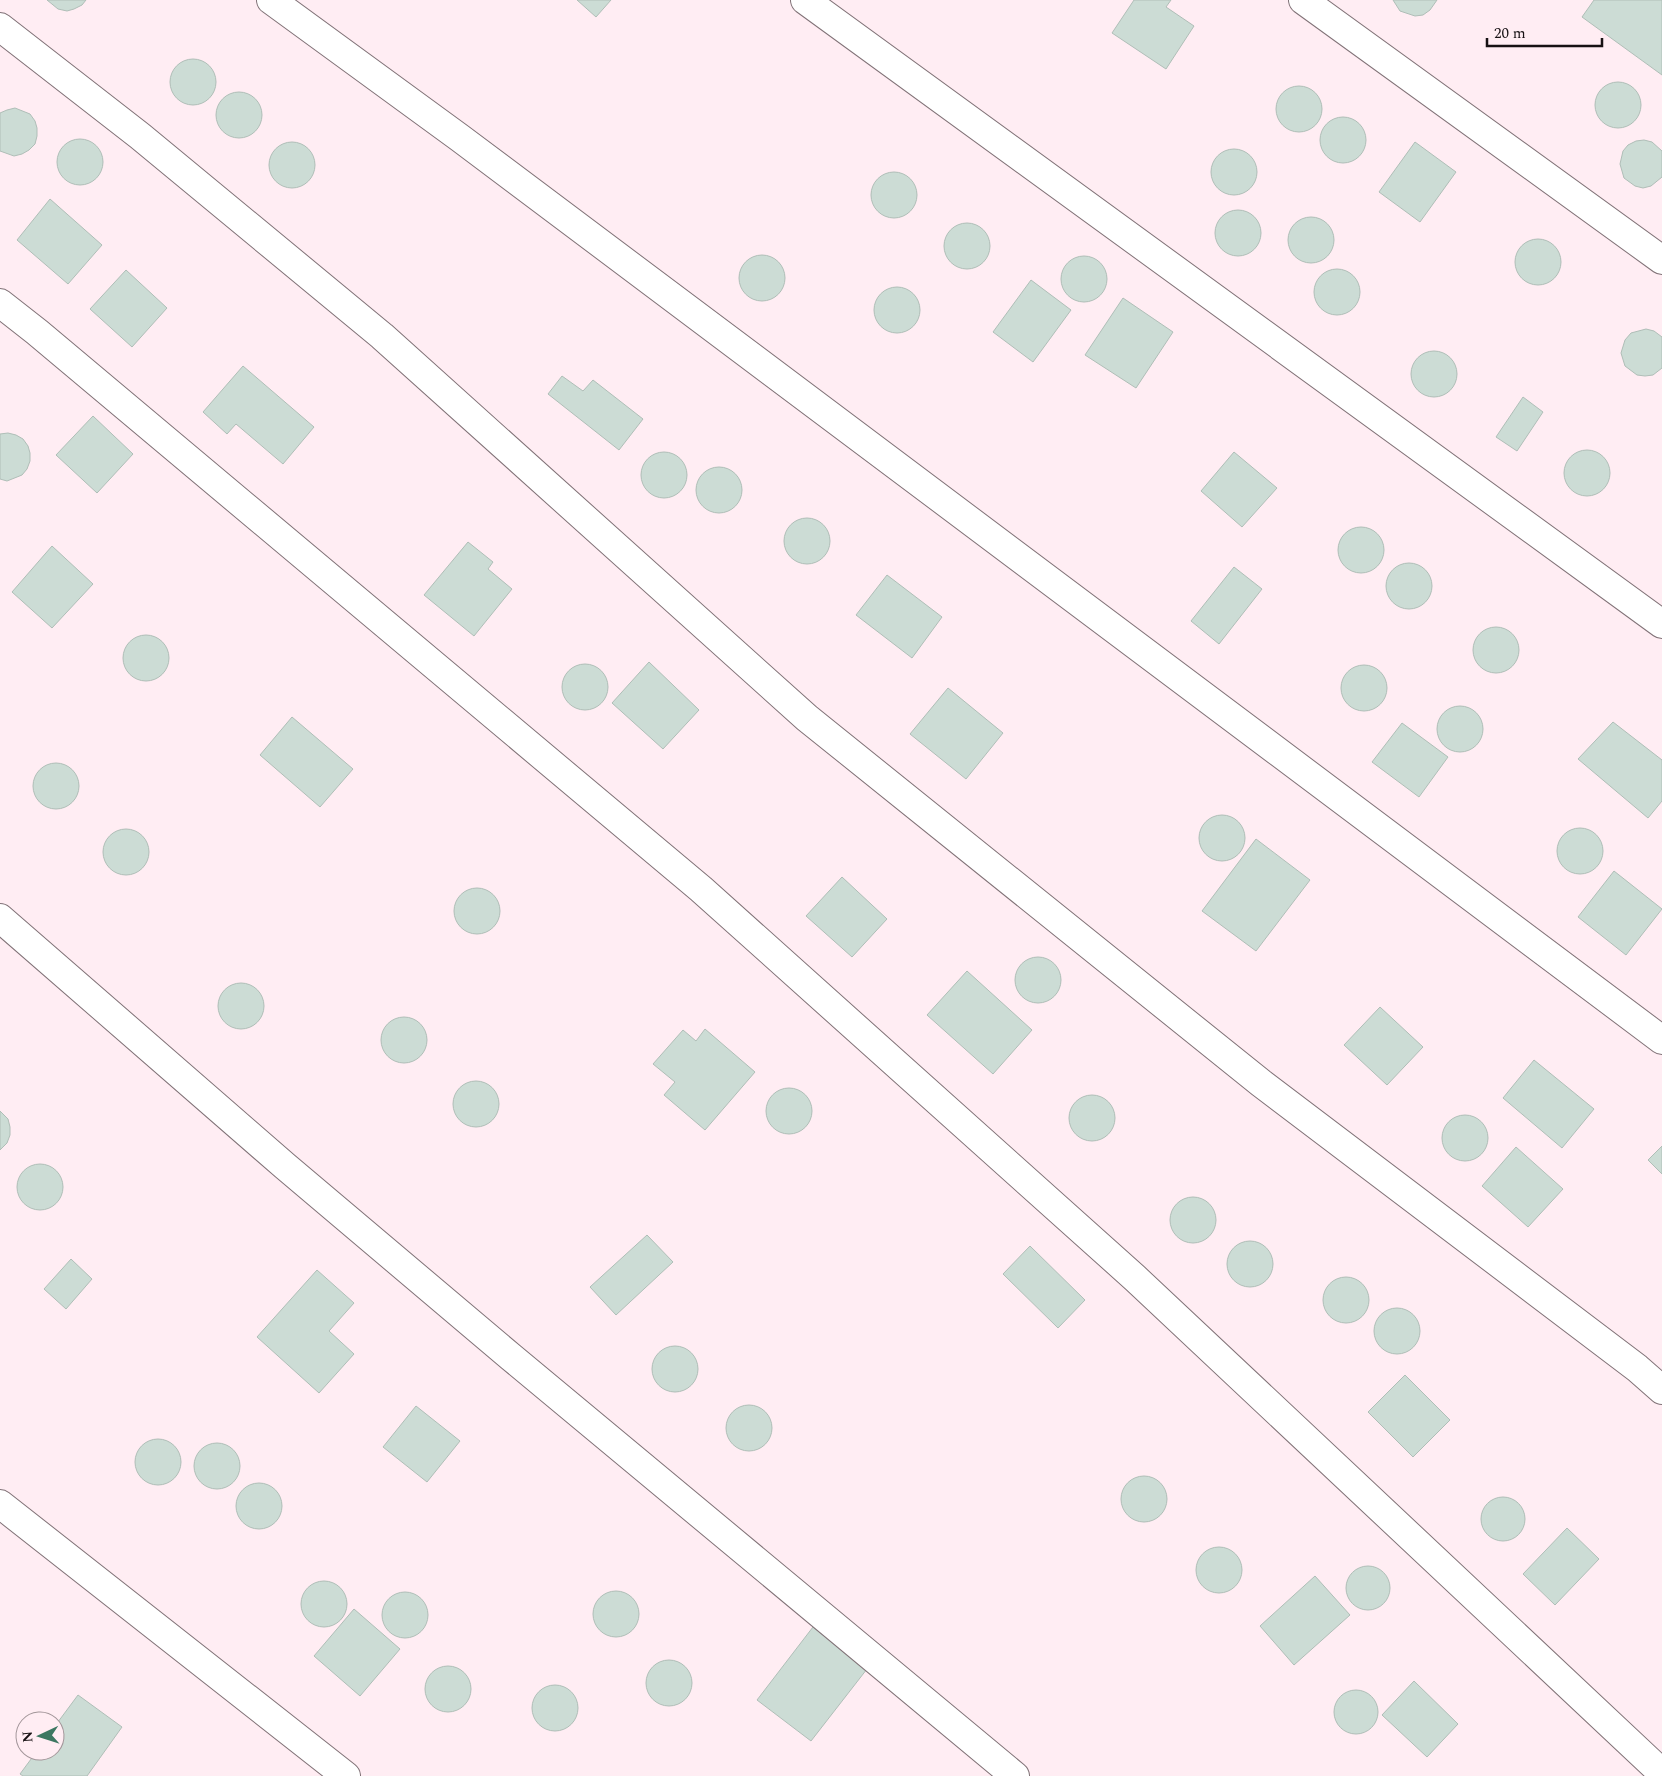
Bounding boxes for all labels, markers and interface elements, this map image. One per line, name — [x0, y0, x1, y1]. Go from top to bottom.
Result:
scale bar — [1487, 15, 1602, 47]
text: 20 m — [1494, 22, 1526, 45]
north arrow — [15, 1711, 65, 1761]
text: N — [17, 1730, 38, 1743]

